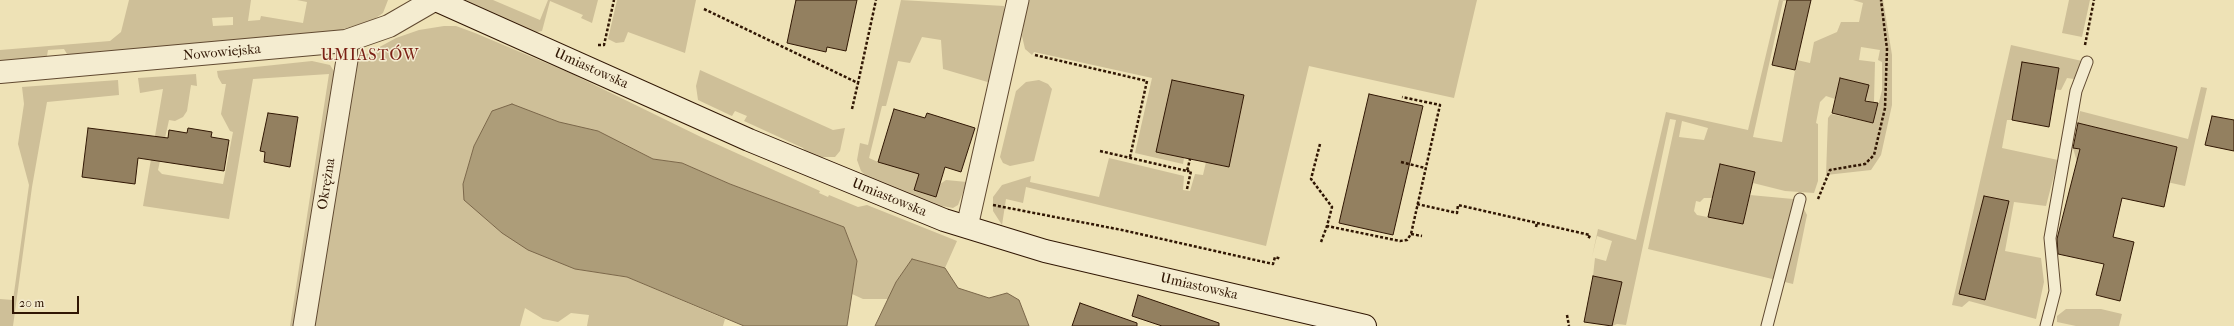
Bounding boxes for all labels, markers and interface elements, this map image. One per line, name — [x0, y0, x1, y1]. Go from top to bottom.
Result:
street label: Nowowiejska — [182, 41, 262, 65]
street label: Umiastowska — [551, 45, 631, 93]
district label: UMIASTÓW — [321, 46, 419, 66]
street label: Okrężna — [315, 157, 339, 211]
street label: Umiastowska — [849, 175, 929, 221]
street label: Umiastowska — [1158, 270, 1240, 304]
scale bar — [14, 288, 81, 314]
text: 20 m — [19, 296, 44, 310]

